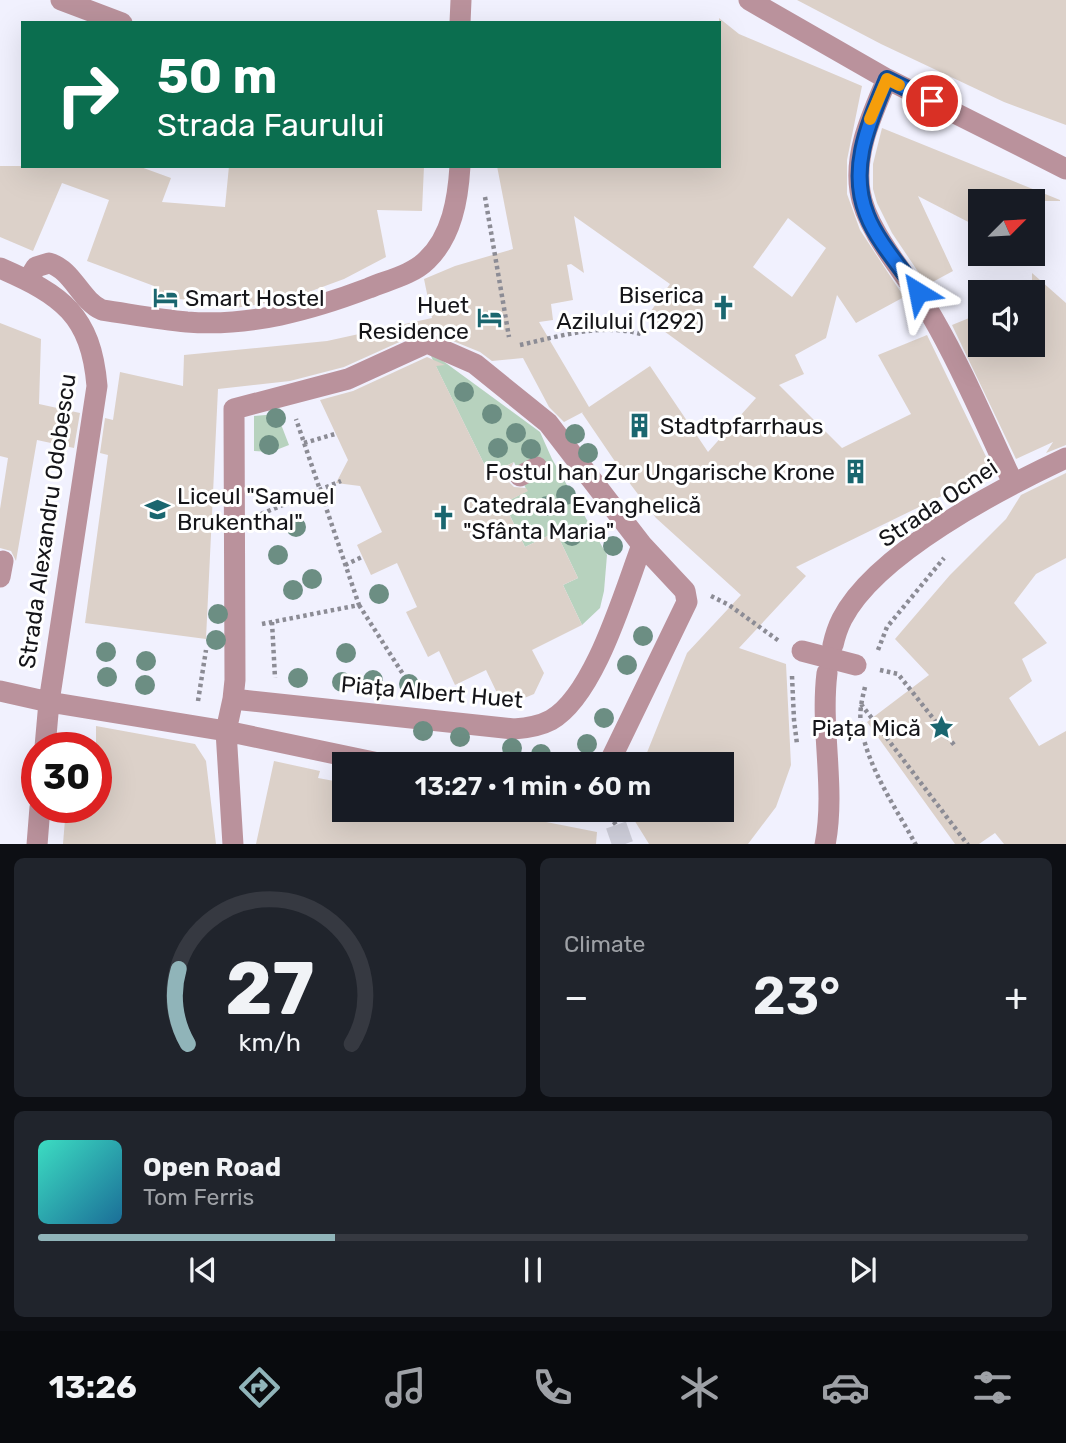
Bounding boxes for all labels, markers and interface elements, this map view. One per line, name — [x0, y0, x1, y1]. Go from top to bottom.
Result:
text: 50 m — [157, 47, 277, 105]
icon: right — [42, 49, 133, 140]
pin — [902, 71, 962, 131]
icon: arrive — [913, 82, 951, 120]
text: Strada Faurului — [157, 106, 384, 144]
north arrow — [968, 189, 1045, 266]
map controls — [968, 189, 1045, 357]
position arrow — [881, 255, 955, 329]
button: sound — [968, 280, 1045, 357]
place label: Biserica Azilului (1292) — [556, 281, 704, 335]
hotel icon: Smart Hostel — [151, 284, 179, 312]
place label: Smart Hostel — [185, 284, 325, 312]
place label: Huet Residence — [358, 291, 469, 345]
church icon: Biserica Azilului (1292) — [710, 294, 738, 322]
hotel icon: Huet Residence — [475, 304, 503, 332]
street label: Strada Alexandru Odobescu — [12, 372, 82, 670]
building icon: Stadtpfarrhaus — [626, 412, 654, 440]
place label: Stadtpfarrhaus — [660, 412, 823, 440]
street label: Strada Ocnei — [873, 453, 1003, 553]
place label: Fostul han Zur Ungarische Krone — [485, 458, 835, 486]
building icon: Fostul han Zur Ungarische Krone — [841, 458, 869, 486]
place label: Liceul "Samuel Brukenthal" — [177, 482, 335, 536]
place label: Catedrala Evanghelică "Sfânta Maria" — [463, 491, 701, 545]
school or university icon: Liceul "Samuel Brukenthal" — [143, 495, 171, 523]
church icon: Catedrala Evanghelică "Sfânta Maria" — [429, 504, 457, 532]
street label: Piața Albert Huet — [340, 670, 524, 714]
place label: Piața Mică — [812, 714, 921, 742]
place icon: Piața Mică — [927, 714, 955, 742]
speed limit sign: 30 — [21, 732, 112, 823]
text: 13:27 · 1 min · 60 m — [415, 771, 651, 802]
text: Climate — [564, 930, 645, 958]
text: 27 — [225, 946, 315, 1032]
text: 23° — [753, 965, 840, 1027]
text: − — [564, 974, 589, 1020]
text: + — [1004, 974, 1028, 1020]
text: km/h — [239, 1027, 301, 1056]
text: Open Road — [143, 1152, 281, 1183]
text: Tom Ferris — [143, 1183, 254, 1211]
icon: previous — [184, 1251, 222, 1289]
icon: pause — [514, 1251, 552, 1289]
icon: next — [844, 1251, 882, 1289]
icon: directions — [235, 1363, 284, 1412]
icon: music — [381, 1363, 430, 1412]
icon: phone — [528, 1363, 577, 1412]
icon: climate — [675, 1363, 724, 1412]
icon: car — [821, 1363, 870, 1412]
icon: filters — [968, 1363, 1017, 1412]
text: 13:26 — [49, 1368, 137, 1406]

